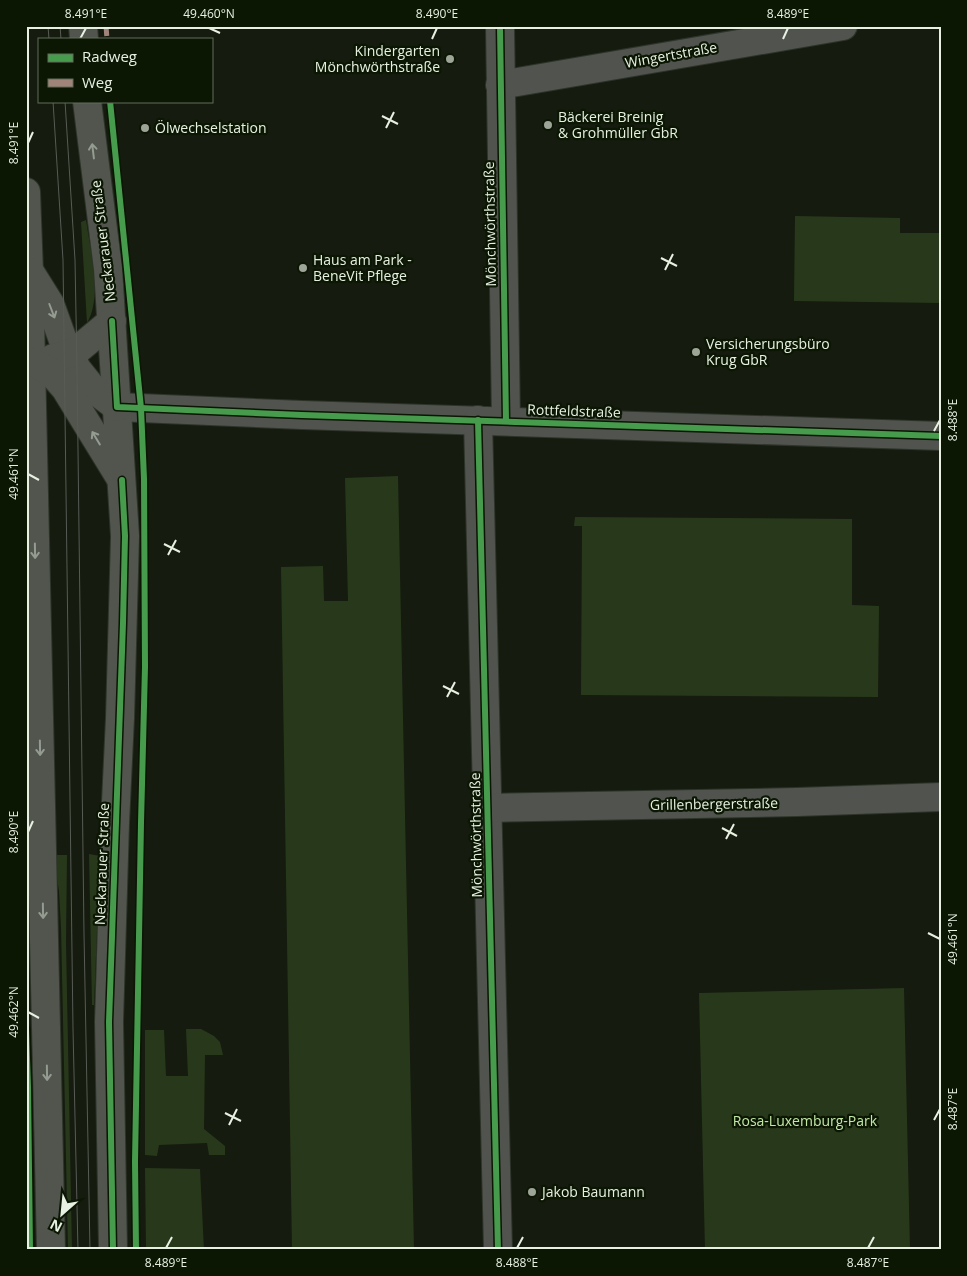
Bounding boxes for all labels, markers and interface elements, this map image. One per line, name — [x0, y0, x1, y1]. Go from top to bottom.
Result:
text: 8.491°E — [65, 5, 107, 22]
text: 49.460°N — [183, 5, 235, 22]
text: 8.490°E — [416, 5, 458, 22]
text: 8.489°E — [767, 5, 809, 22]
street label: Wingertstraße — [623, 37, 718, 72]
legend — [38, 38, 212, 102]
place label: Kindergarten Mönchwörthstraße — [315, 41, 440, 76]
text: Radweg — [82, 46, 137, 66]
marker: Kindergarten Mönchwörthstraße — [444, 53, 456, 65]
text: Weg — [82, 72, 112, 92]
place label: Bäckerei Breinig & Grohmüller GbR — [558, 107, 678, 142]
place label: Ölwechselstation — [155, 118, 266, 137]
marker: Bäckerei Breinig & Grohmüller GbR — [542, 119, 554, 131]
text: 8.491°E — [5, 122, 22, 164]
marker: Ölwechselstation — [139, 122, 151, 134]
one-way arrow — [88, 144, 98, 160]
street label: Mönchwörthstraße — [479, 161, 500, 287]
street label: Neckarauer Straße — [86, 179, 119, 303]
place label: Haus am Park - BeneVit Pflege — [313, 250, 412, 285]
marker: Haus am Park - BeneVit Pflege — [297, 262, 309, 274]
one-way arrow — [48, 303, 57, 318]
place label: Versicherungsbüro Krug GbR — [706, 334, 830, 369]
marker: Versicherungsbüro Krug GbR — [690, 346, 702, 358]
street label: Rottfeldstraße — [527, 399, 621, 422]
text: 8.488°E — [944, 399, 961, 441]
one-way arrow — [91, 431, 101, 445]
text: 49.461°N — [5, 448, 22, 500]
one-way arrow — [31, 543, 40, 559]
one-way arrow — [35, 740, 44, 756]
street label: Mönchwörthstraße — [465, 772, 486, 898]
street label: Grillenbergerstraße — [650, 793, 778, 814]
street label: Neckarauer Straße — [90, 802, 113, 925]
text: 8.490°E — [5, 811, 22, 853]
one-way arrow — [38, 902, 48, 918]
text: 49.461°N — [944, 913, 961, 965]
text: 49.462°N — [5, 986, 22, 1038]
one-way arrow — [42, 1064, 52, 1081]
text: 8.487°E — [944, 1088, 961, 1130]
park label: Rosa-Luxemburg-Park — [733, 1111, 878, 1130]
place label: Jakob Baumann — [540, 1182, 645, 1201]
marker: Jakob Baumann — [526, 1186, 538, 1198]
north arrow — [38, 1188, 88, 1238]
text: N — [46, 1215, 65, 1237]
text: 8.489°E — [145, 1254, 187, 1271]
text: 8.488°E — [496, 1254, 538, 1271]
text: 8.487°E — [847, 1254, 889, 1271]

